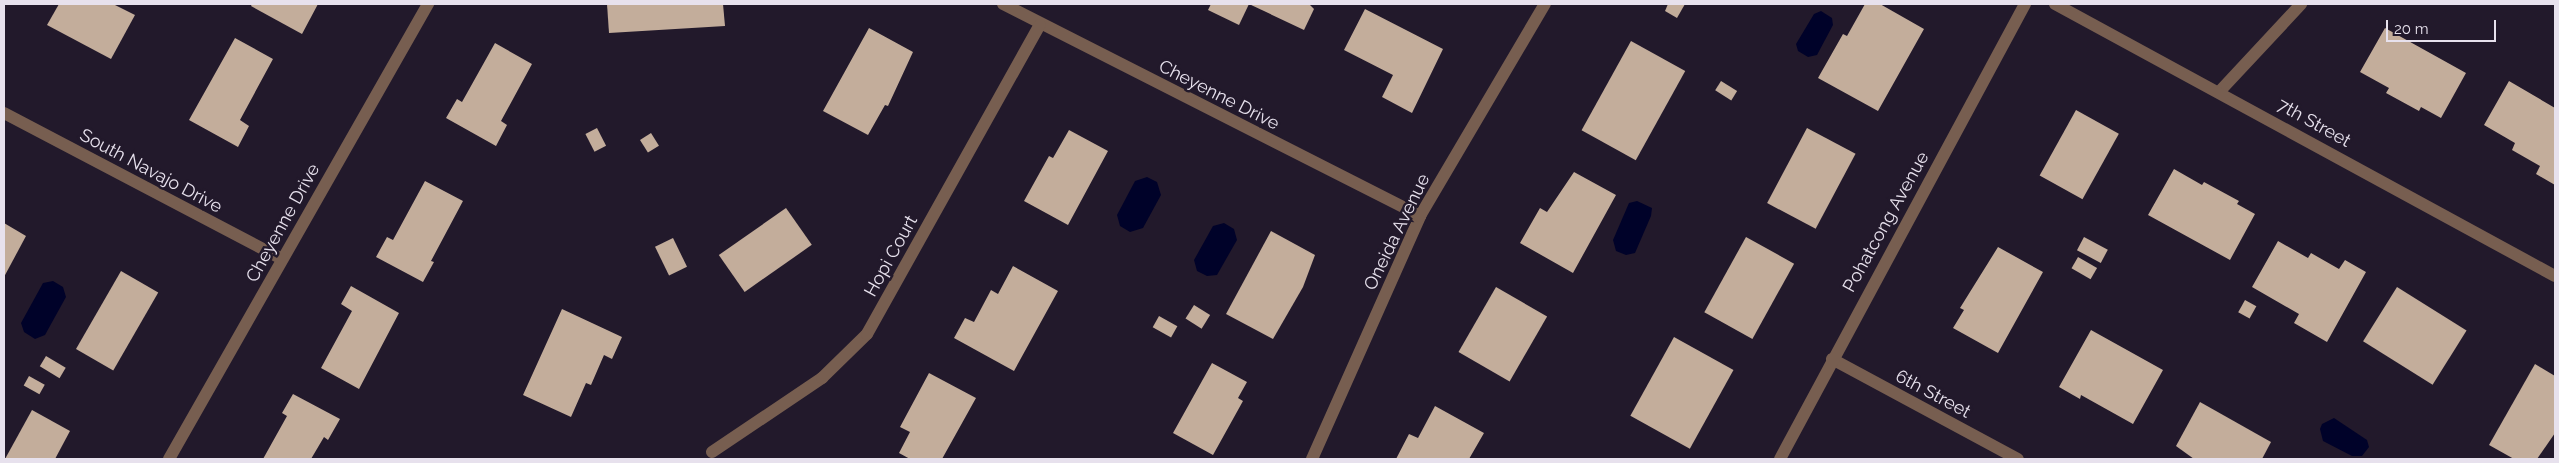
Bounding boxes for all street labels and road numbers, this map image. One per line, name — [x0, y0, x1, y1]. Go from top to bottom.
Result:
street label: Cheyenne Drive — [1155, 55, 1283, 135]
street label: 7th Street — [2273, 94, 2355, 152]
street label: South Navajo Drive — [76, 124, 226, 218]
street label: Pohatcong Avenue — [1838, 148, 1934, 296]
street label: Cheyenne Drive — [242, 160, 324, 286]
street label: Oneida Avenue — [1359, 170, 1435, 294]
street label: Hopi Court — [860, 212, 922, 300]
street label: 6th Street — [1892, 365, 1974, 423]

